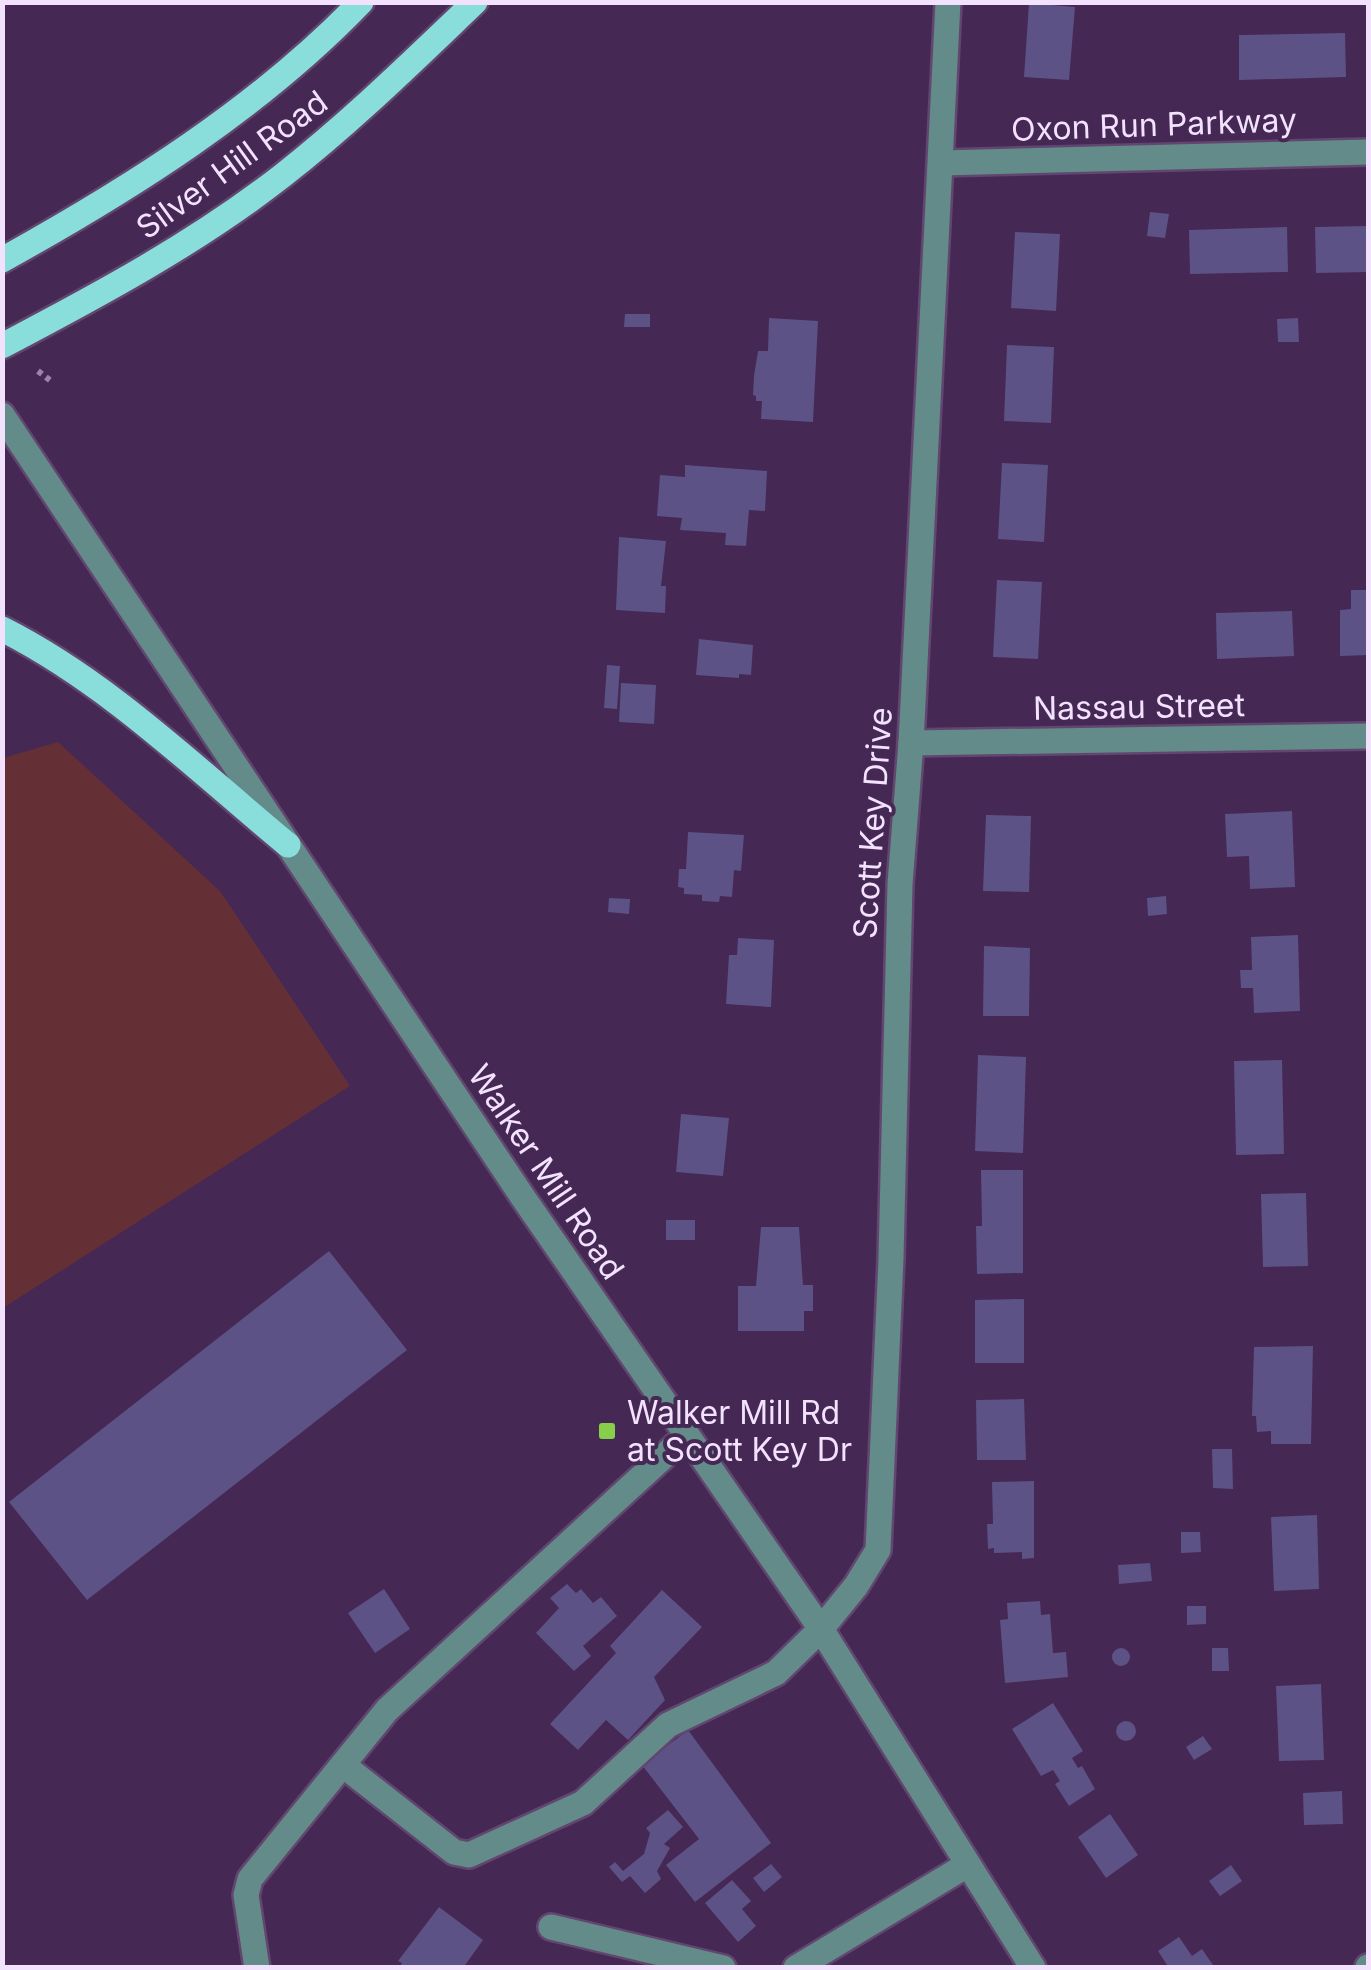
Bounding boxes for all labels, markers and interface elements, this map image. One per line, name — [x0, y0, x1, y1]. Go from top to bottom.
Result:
street label: Silver Hill Road — [129, 82, 335, 247]
street label: Oxon Run Parkway — [1010, 100, 1298, 149]
street label: Nassau Street — [1033, 685, 1245, 728]
street label: Scott Key Drive — [845, 706, 900, 940]
street label: Walker Mill Road — [460, 1057, 633, 1286]
place label: Walker Mill Rd at Scott Key Dr — [627, 1393, 852, 1469]
marker: Walker Mill Rd at Scott Key Dr — [596, 1420, 618, 1442]

